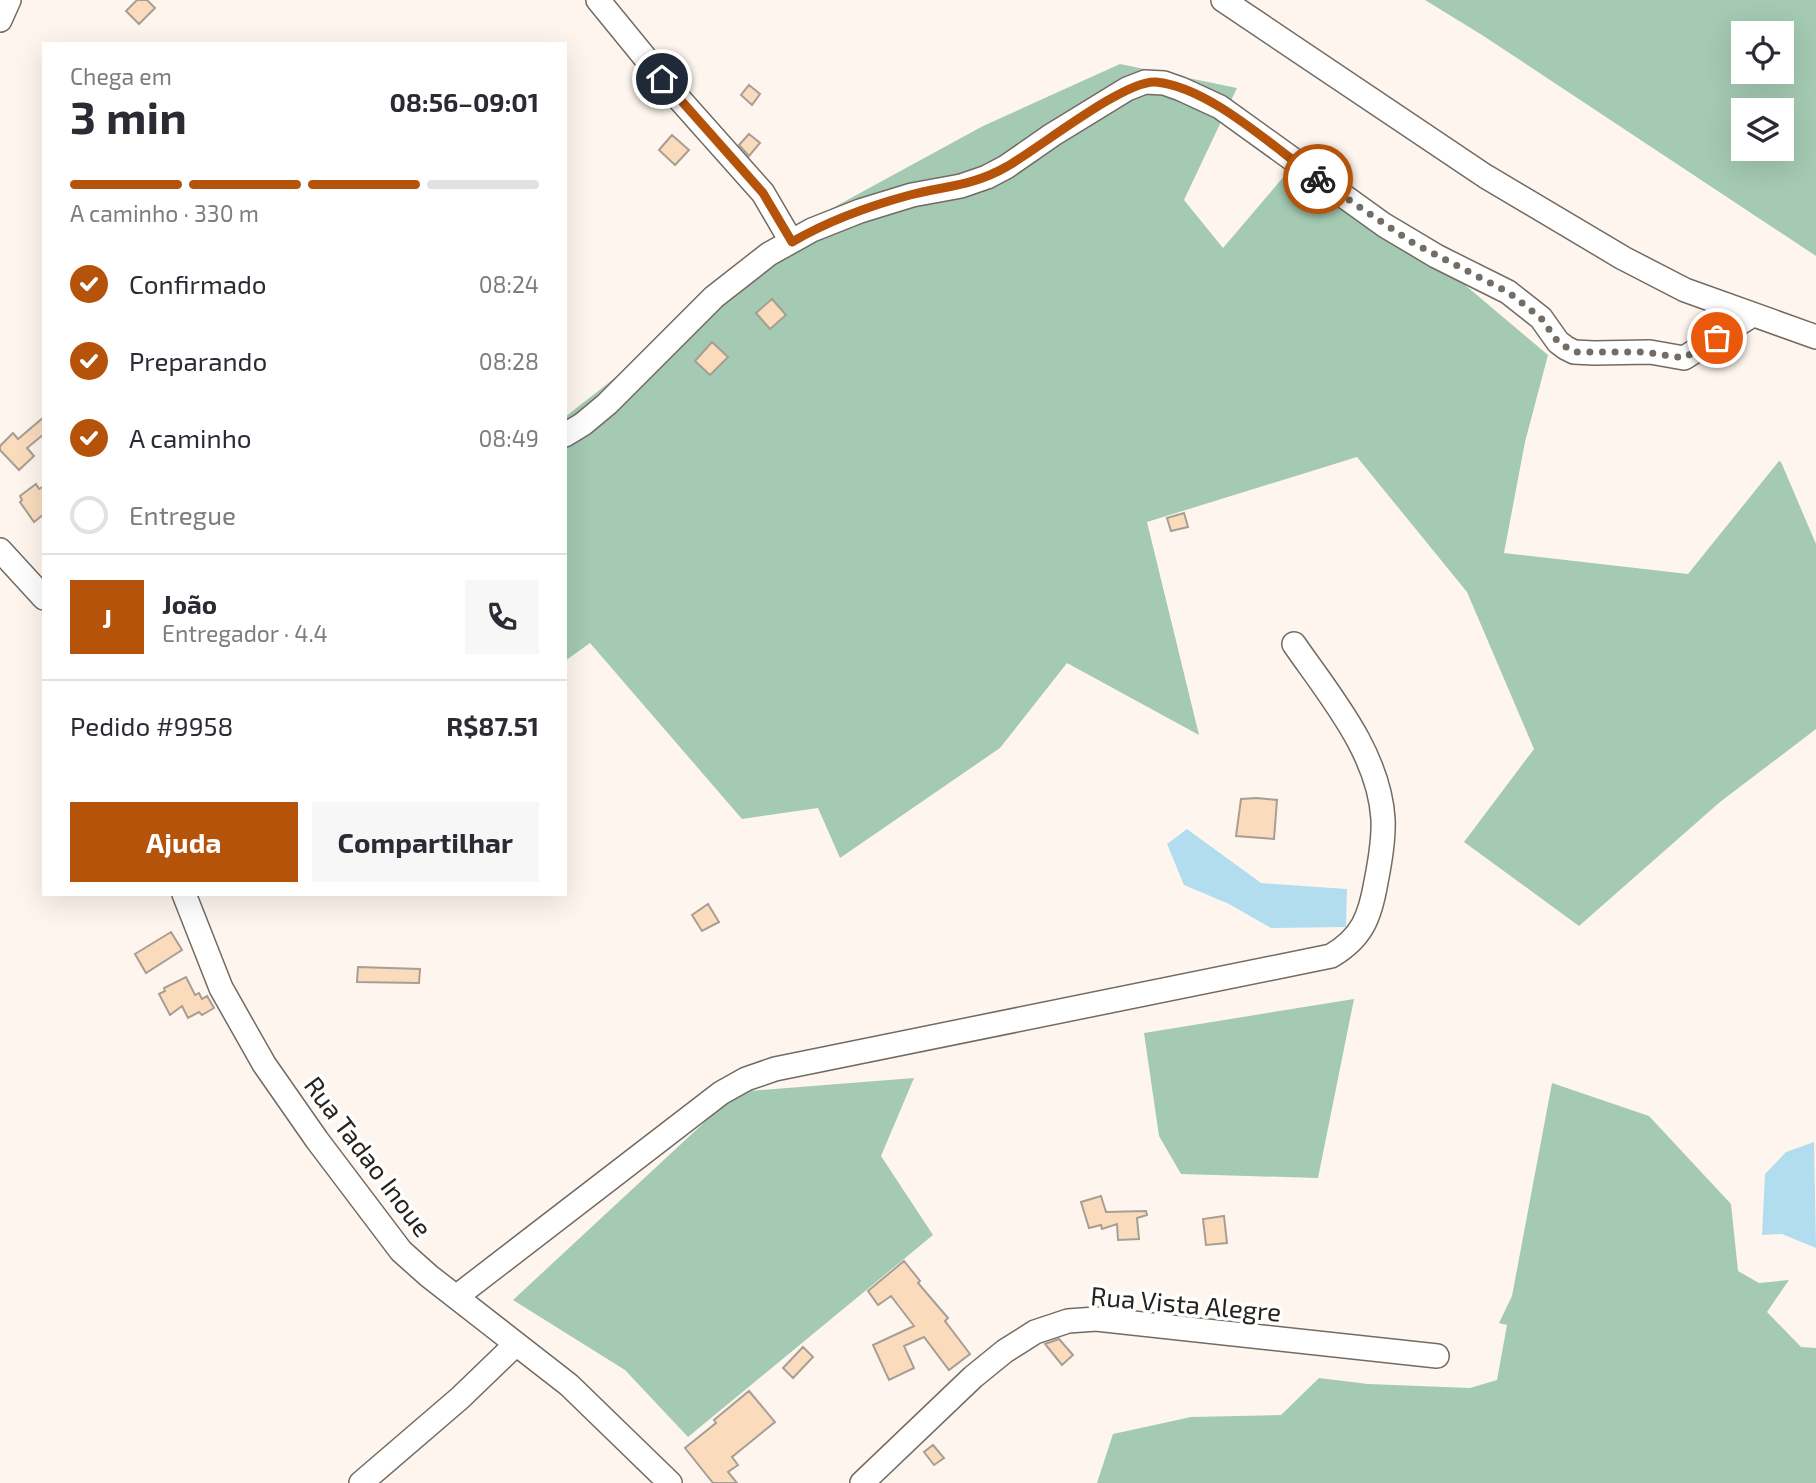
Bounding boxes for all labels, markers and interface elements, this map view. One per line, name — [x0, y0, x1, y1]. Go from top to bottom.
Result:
map controls — [1731, 21, 1794, 161]
button: locate — [1731, 21, 1794, 84]
pin — [632, 49, 692, 109]
icon: home — [643, 60, 681, 98]
text: Chega em — [70, 62, 172, 90]
text: 08:56–09:01 — [389, 86, 539, 117]
text: 3 min — [70, 88, 187, 143]
button: layers — [1731, 98, 1794, 161]
courier — [1283, 144, 1353, 214]
icon: bike — [1299, 160, 1337, 198]
text: A caminho · 330 m — [70, 199, 259, 227]
icon: check — [70, 265, 108, 303]
text: Confirmado — [129, 268, 267, 299]
text: 08:24 — [479, 270, 539, 298]
pin — [1687, 308, 1747, 368]
icon: bag — [1698, 319, 1736, 357]
icon: check — [70, 342, 108, 380]
text: Preparando — [129, 345, 267, 376]
text: 08:28 — [479, 347, 539, 375]
icon: check — [70, 419, 108, 457]
text: A caminho — [129, 422, 252, 453]
text: 08:49 — [478, 424, 539, 452]
text: Entregue — [129, 499, 236, 530]
button: phone — [465, 580, 539, 654]
text: João — [162, 588, 217, 619]
text: J — [102, 602, 112, 633]
text: Entregador · 4.4 — [162, 619, 328, 647]
text: Pedido #9958 — [70, 710, 233, 741]
text: R$87.51 — [446, 710, 539, 741]
button: Ajuda — [70, 802, 298, 882]
button: Compartilhar — [312, 802, 539, 882]
street label: Rua Tadao Inoue — [299, 1070, 439, 1242]
street label: Rua Vista Alegre — [1089, 1279, 1283, 1327]

